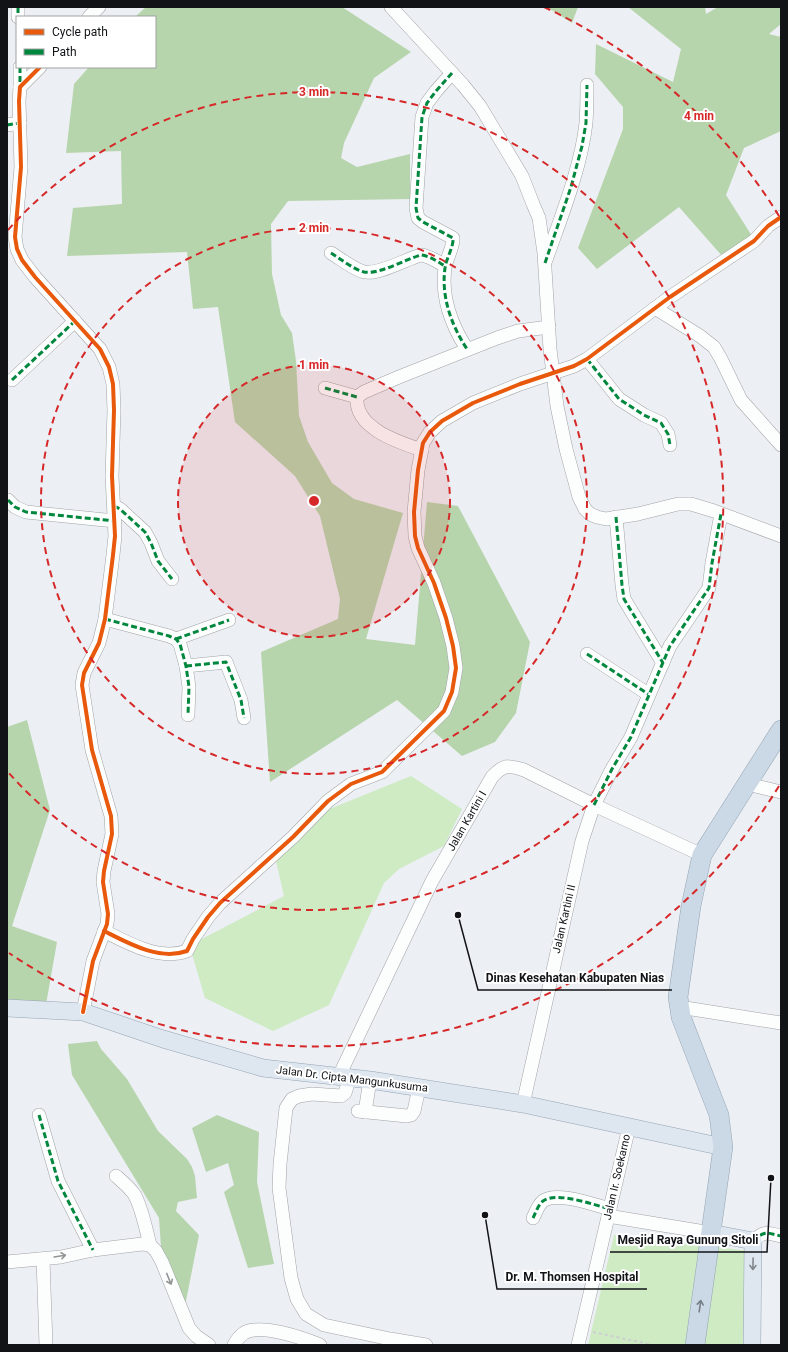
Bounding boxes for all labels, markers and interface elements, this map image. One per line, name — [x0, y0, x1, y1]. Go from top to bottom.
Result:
legend — [16, 16, 156, 68]
text: Cycle path — [52, 25, 108, 39]
text: Path — [52, 45, 77, 59]
text: 3 min — [299, 85, 329, 99]
text: 4 min — [684, 109, 714, 123]
text: 2 min — [299, 221, 329, 235]
text: 1 min — [299, 358, 329, 372]
centre of rings — [307, 494, 321, 508]
street label: Jalan Kartini I — [445, 789, 489, 853]
street label: Jalan Kartini II — [550, 883, 578, 955]
callout: Dinas Kesehatan Kabupaten Nias — [478, 966, 672, 990]
text: Dinas Kesehatan Kabupaten Nias — [486, 971, 664, 985]
street label: Jalan Dr. Cipta Mangunkusuma — [275, 1063, 429, 1095]
street label: Jalan Ir. Soekarno — [601, 1133, 633, 1221]
callout: Mesjid Raya Gunung Sitoli — [610, 1228, 767, 1252]
text: Mesjid Raya Gunung Sitoli — [617, 1233, 759, 1247]
one-way arrow — [53, 1252, 66, 1260]
one-way arrow — [749, 1257, 757, 1270]
callout: Dr. M. Thomsen Hospital — [497, 1265, 647, 1289]
text: Dr. M. Thomsen Hospital — [505, 1270, 639, 1284]
one-way arrow — [165, 1272, 173, 1284]
one-way arrow — [696, 1300, 704, 1313]

